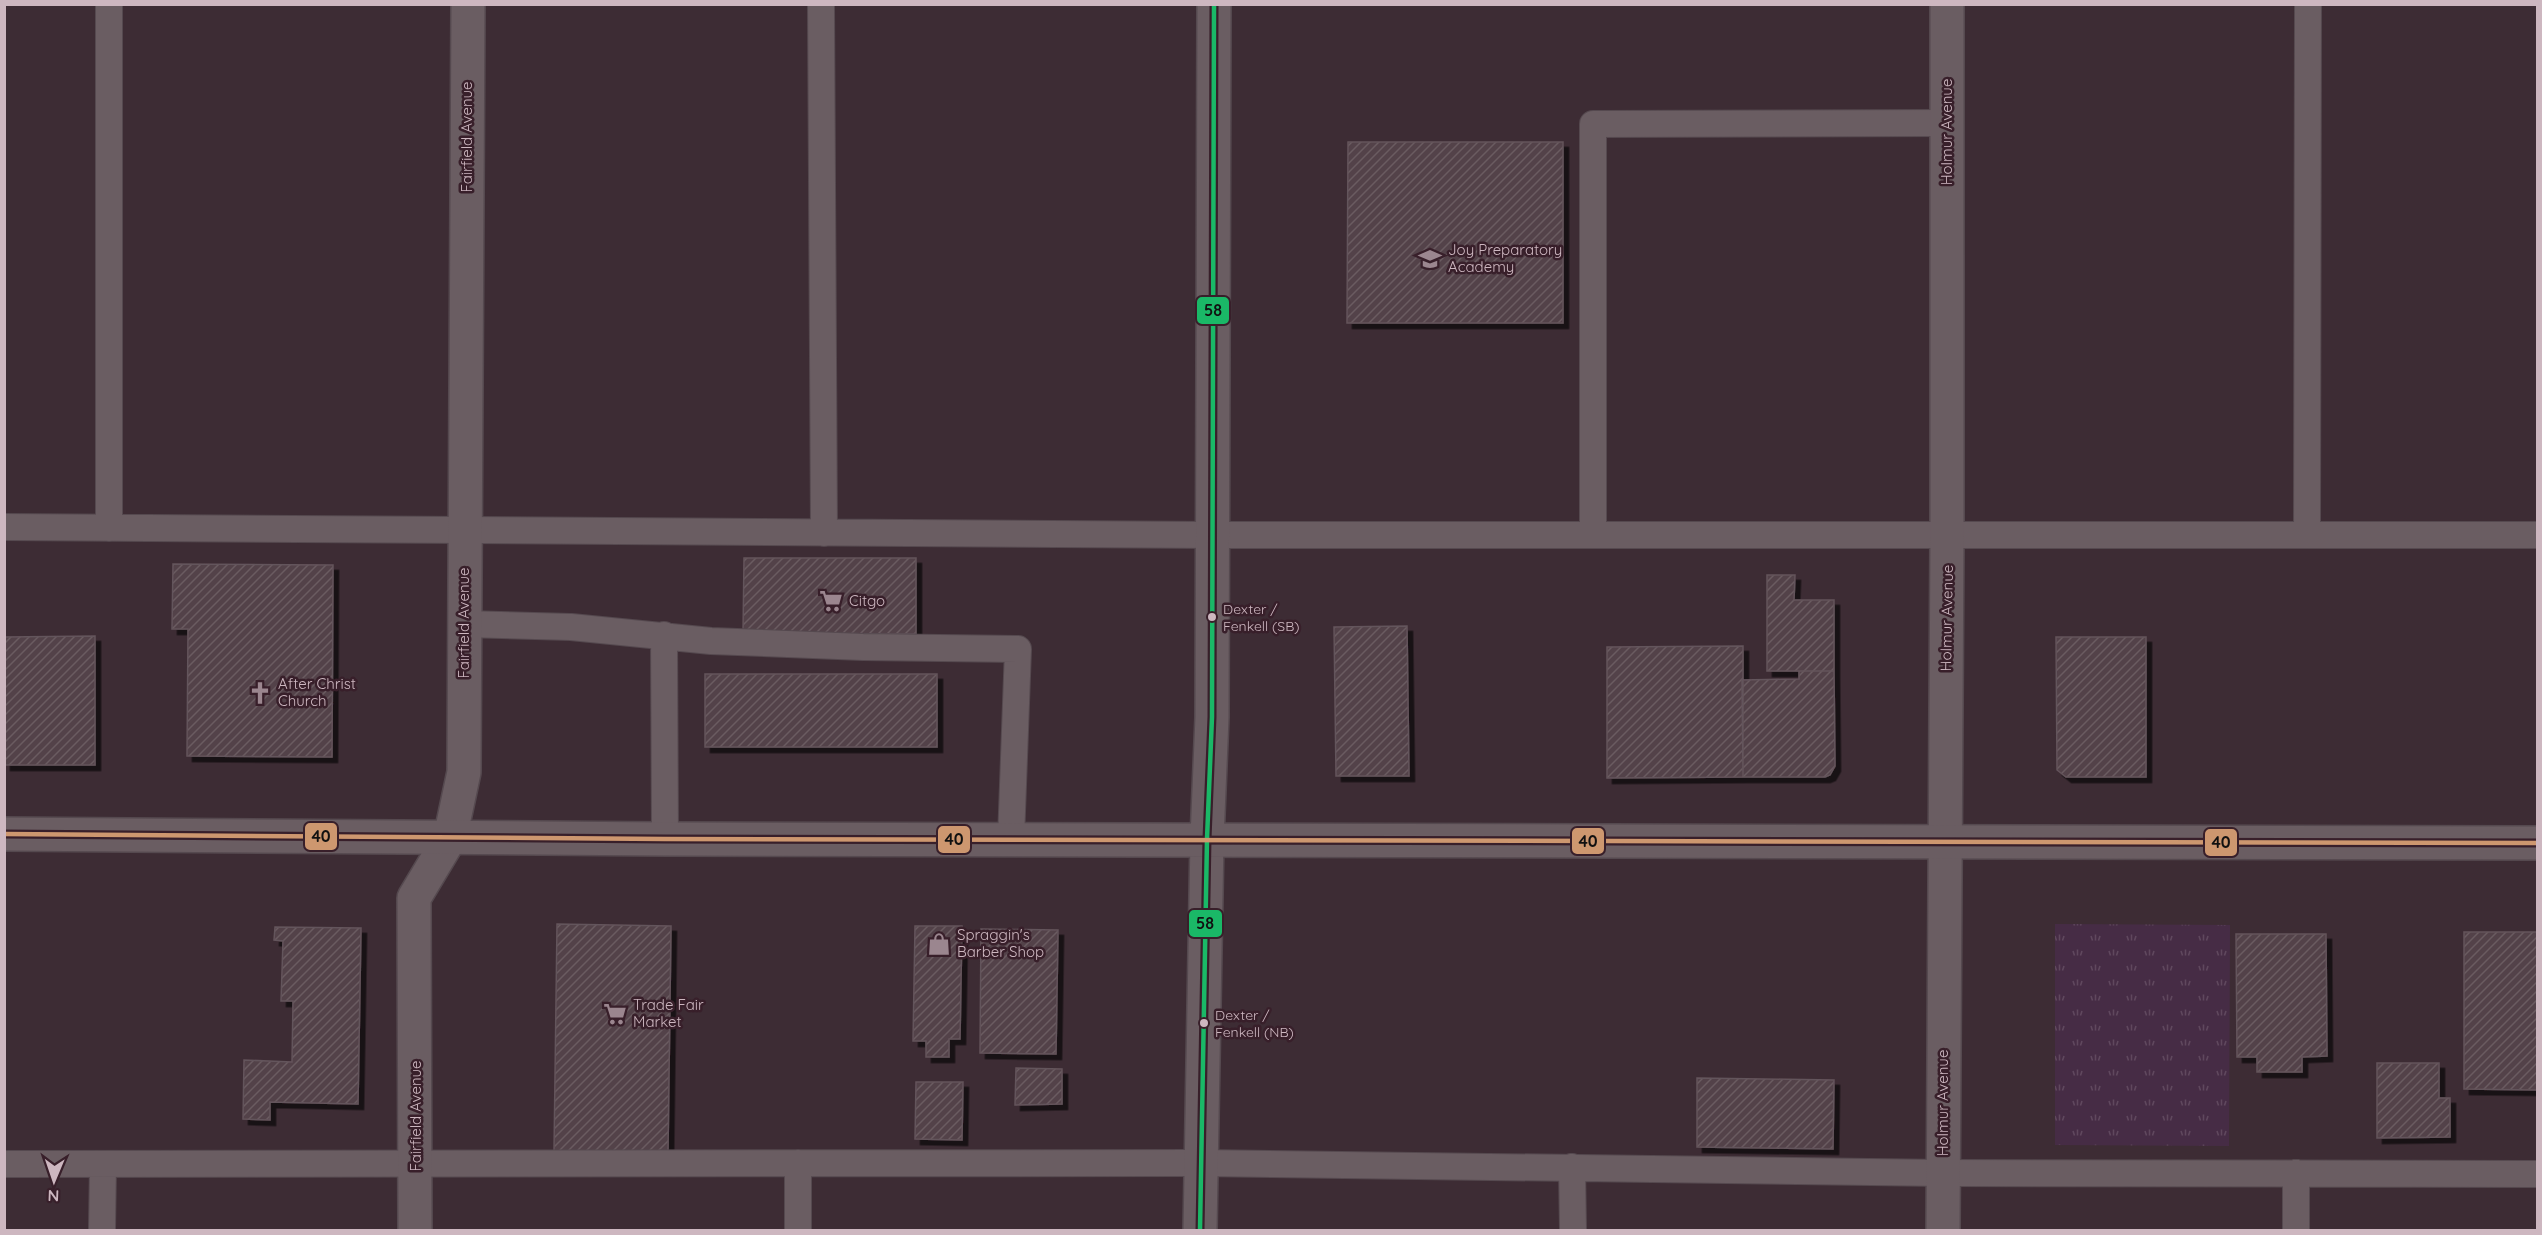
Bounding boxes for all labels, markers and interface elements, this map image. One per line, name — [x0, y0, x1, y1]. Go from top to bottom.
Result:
street label: Holmur Avenue — [1937, 79, 1956, 185]
street label: Fairfield Avenue — [457, 81, 476, 193]
place label: Joy Preparatory Academy — [1448, 240, 1562, 276]
school or university icon: Joy Preparatory Academy — [1417, 246, 1443, 272]
line badge: 58 — [1196, 296, 1230, 325]
text: 58 — [1204, 300, 1222, 320]
street label: Holmur Avenue — [1936, 564, 1957, 672]
street label: Fairfield Avenue — [454, 567, 473, 679]
supermarket icon: Citgo — [818, 588, 844, 614]
place label: Citgo — [849, 591, 885, 610]
place label: Dexter / Fenkell (SB) — [1223, 600, 1300, 635]
marker: Dexter / Fenkell (SB) — [1206, 611, 1218, 623]
place label: After Christ Church — [278, 674, 356, 710]
church icon: After Christ Church — [247, 680, 273, 706]
line badge: 40 — [304, 822, 338, 851]
line badge: 40 — [937, 825, 971, 854]
text: 40 — [311, 826, 331, 846]
line badge: 40 — [1571, 827, 1605, 855]
line badge: 40 — [2204, 828, 2238, 857]
text: 40 — [944, 829, 964, 849]
text: 40 — [1578, 831, 1598, 851]
text: 40 — [2211, 832, 2231, 852]
line badge: 58 — [1188, 909, 1223, 938]
text: 58 — [1196, 913, 1214, 933]
place label: Spraggin's Barber Shop — [957, 925, 1044, 961]
shop icon: Spraggin's Barber Shop — [926, 931, 952, 957]
place label: Trade Fair Market — [633, 995, 704, 1031]
supermarket icon: Trade Fair Market — [602, 1001, 628, 1027]
place label: Dexter / Fenkell (NB) — [1215, 1006, 1294, 1041]
marker: Dexter / Fenkell (NB) — [1198, 1017, 1210, 1029]
street label: Holmur Avenue — [1933, 1050, 1952, 1156]
street label: Fairfield Avenue — [406, 1060, 425, 1172]
north arrow — [24, 1151, 84, 1211]
text: N — [47, 1186, 60, 1206]

